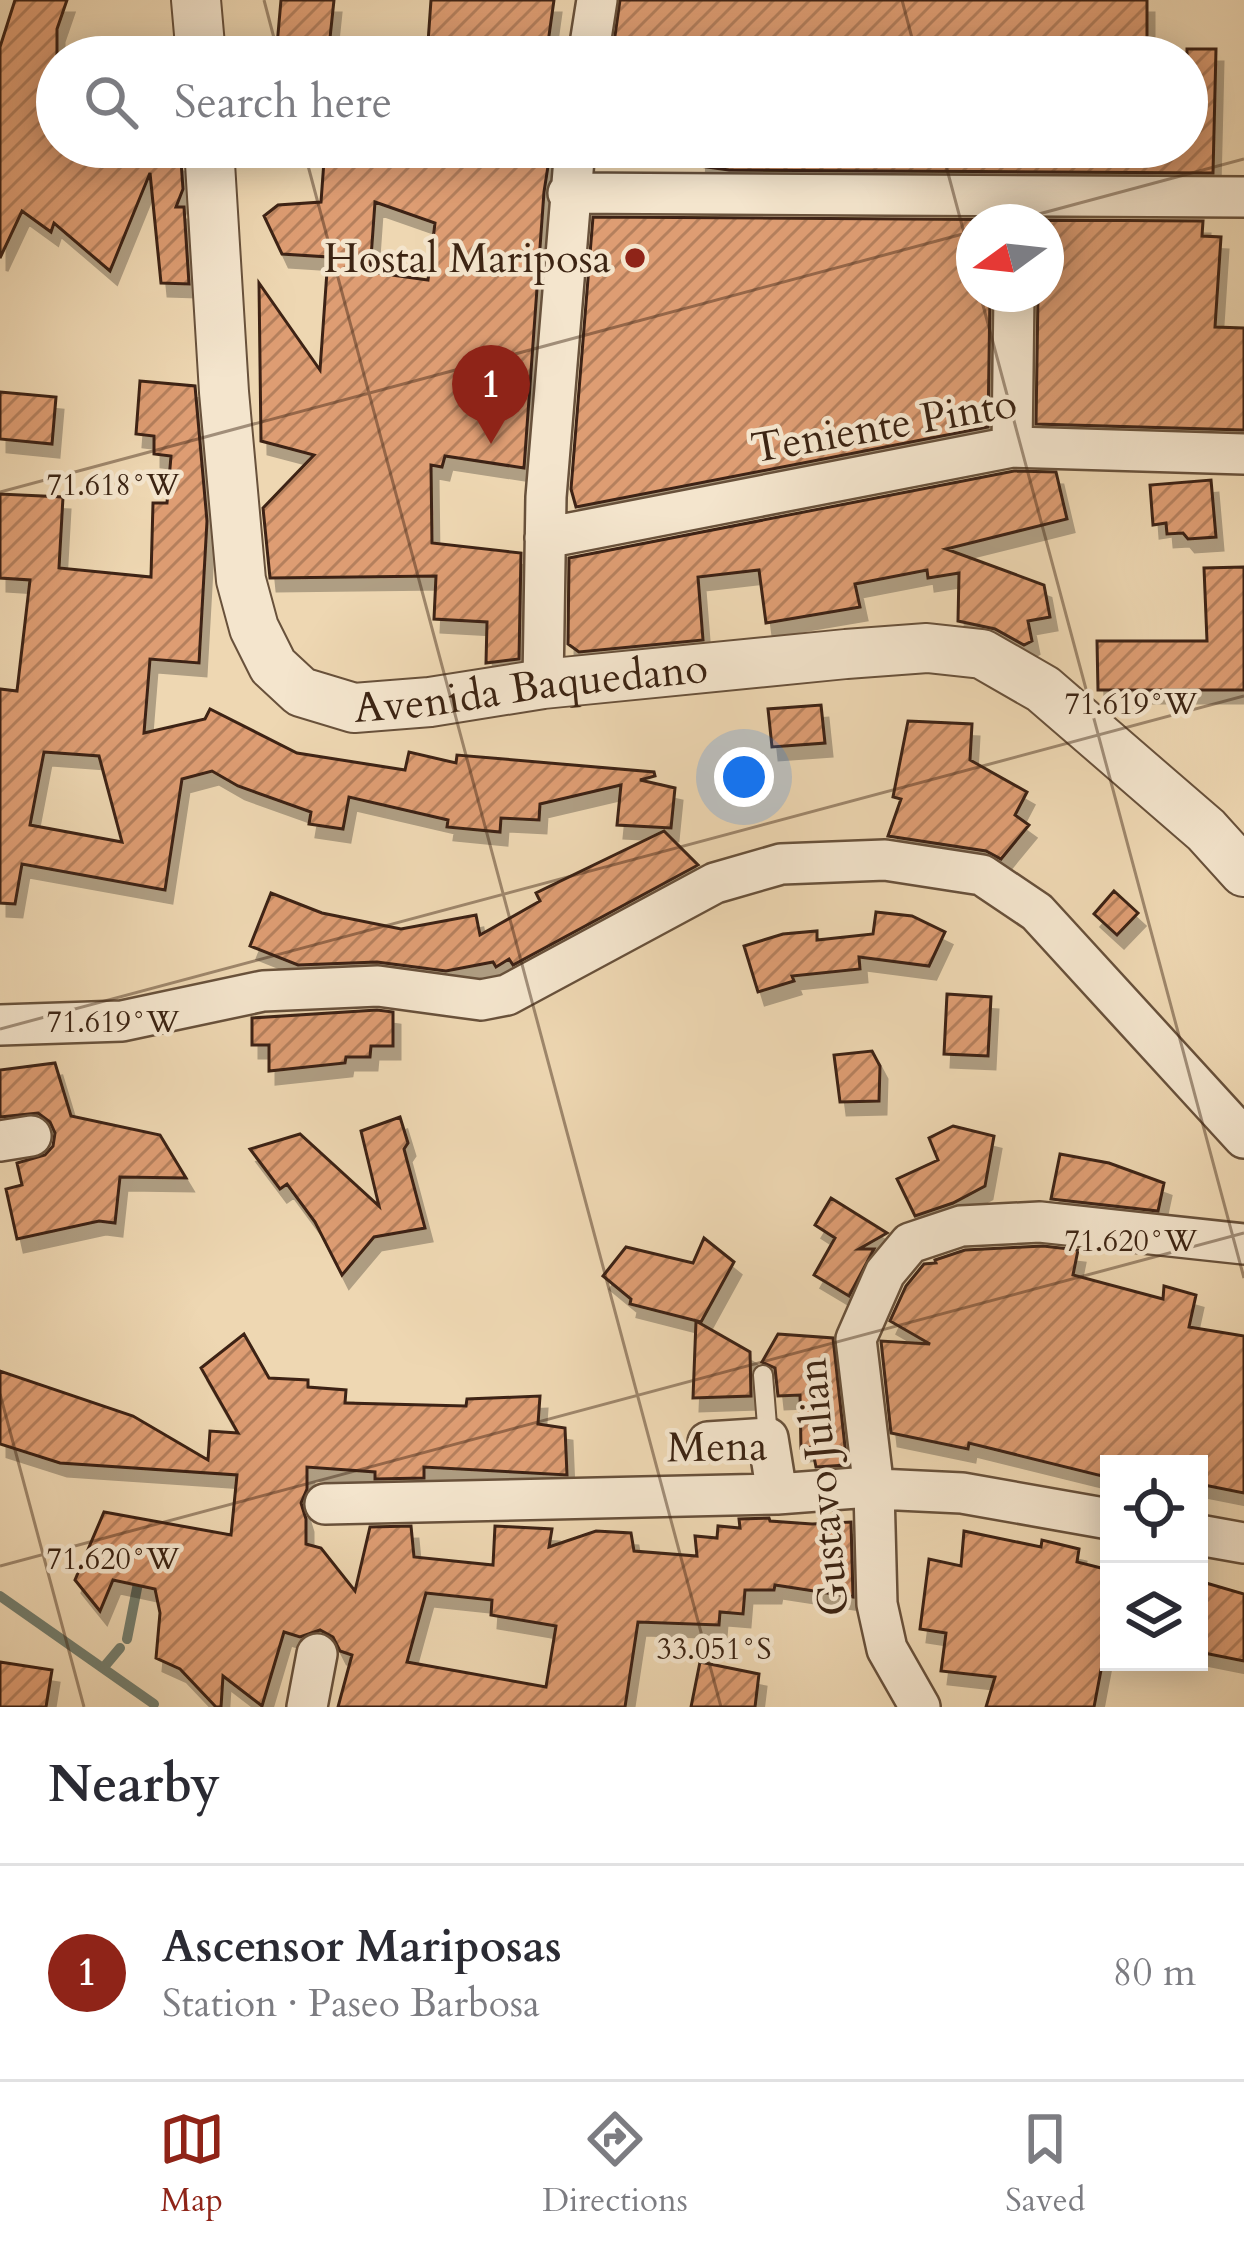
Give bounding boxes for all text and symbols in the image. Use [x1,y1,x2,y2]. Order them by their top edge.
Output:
search box [36,36,1208,168]
icon: search [78,69,144,135]
text: Search here [174,72,392,133]
north arrow [956,204,1064,312]
place label: Hostal Mariposa [324,230,611,287]
marker: Hostal Mariposa [622,245,648,271]
pin: 1 [452,345,530,444]
street label: Teniente Pinto [747,375,1021,477]
text: 71.618°W [47,465,180,506]
street label: Avenida Baquedano [352,639,710,736]
text: 71.619°W [1065,684,1198,725]
your location [714,747,774,807]
text: 71.619°W [47,1002,180,1043]
text: 71.620°W [1065,1221,1198,1262]
street label: Gustavo Julian [783,1356,863,1618]
street label: Mena [666,1418,768,1476]
map controls [1100,1455,1208,1671]
button: locate [1100,1455,1208,1563]
text: 71.620°W [47,1539,180,1580]
button: layers [1100,1563,1208,1671]
text: 33.051°S [657,1629,771,1670]
text: Nearby [48,1750,220,1820]
text: Ascensor Mariposas [162,1916,562,1977]
text: 1 [77,1946,97,1999]
text: 80 m [1113,1946,1196,1999]
text: Station · Paseo Barbosa [162,1977,540,2030]
tab: Map [159,2106,225,2223]
tab: Directions [542,2106,688,2223]
tab: Saved [1005,2106,1085,2223]

